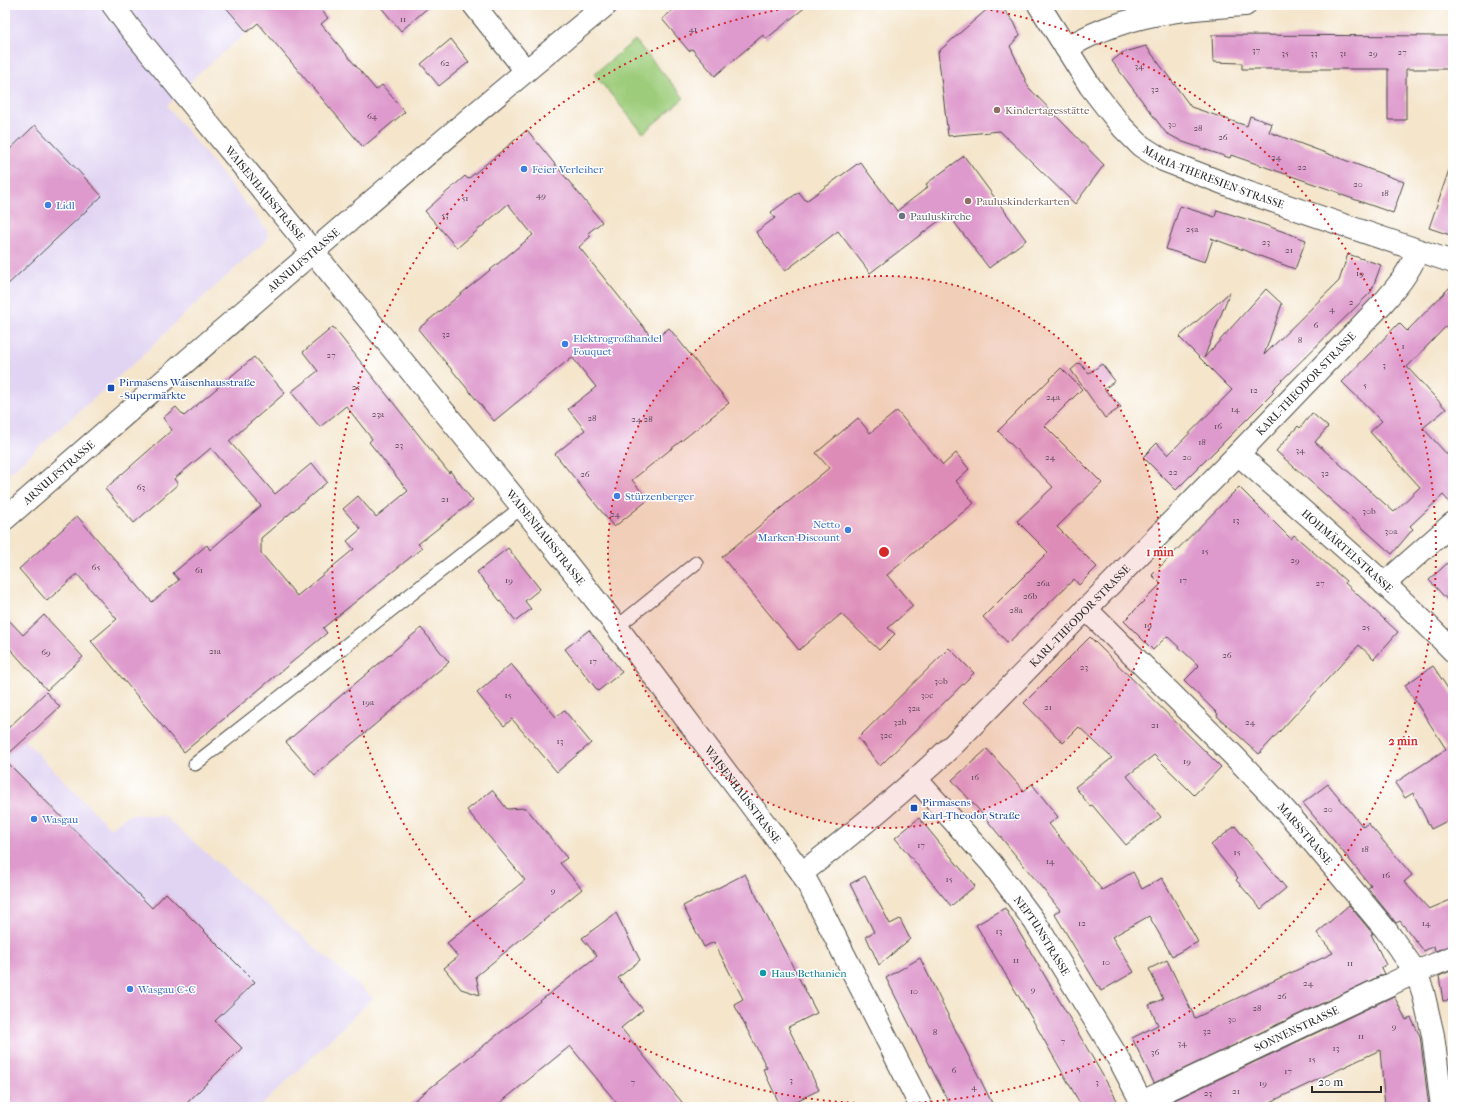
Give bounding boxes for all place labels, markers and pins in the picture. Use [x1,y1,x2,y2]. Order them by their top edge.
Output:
place label: Kindertagesstätte [1005,104,1090,117]
marker: Kindertagesstätte [992,105,1002,115]
place label: Feier Verleiher [532,163,604,176]
marker: Feier Verleiher [519,164,529,174]
place label: Pauluskinderkarten [976,195,1070,208]
marker: Pauluskinderkarten [963,196,973,206]
place label: Lidl [56,199,75,212]
marker: Lidl [43,200,53,210]
place label: Pauluskirche [910,210,972,223]
marker: Pauluskirche [897,211,907,221]
place label: Elektrogroßhandel Fouquet [573,332,662,358]
marker: Elektrogroßhandel Fouquet [560,339,570,349]
place label: Pirmasens Waisenhausstraße - Supermärkte [119,376,256,402]
marker: Pirmasens Waisenhausstraße - Supermärkte [106,383,116,393]
place label: Stürzenberger [625,490,694,503]
marker: Stürzenberger [612,491,622,501]
place label: Netto Marken-Discount [758,518,840,544]
marker: Netto Marken-Discount [843,525,853,535]
centre of rings [877,545,891,559]
place label: Pirmasens Karl-Theodor Straße [922,796,1020,822]
marker: Pirmasens Karl-Theodor Straße [909,803,919,813]
place label: Wasgau [41,813,79,826]
marker: Wasgau [29,814,39,824]
place label: Haus Bethanien [771,967,847,980]
marker: Haus Bethanien [758,968,768,978]
place label: Wasgau C+C [137,983,196,996]
marker: Wasgau C+C [125,984,135,994]

